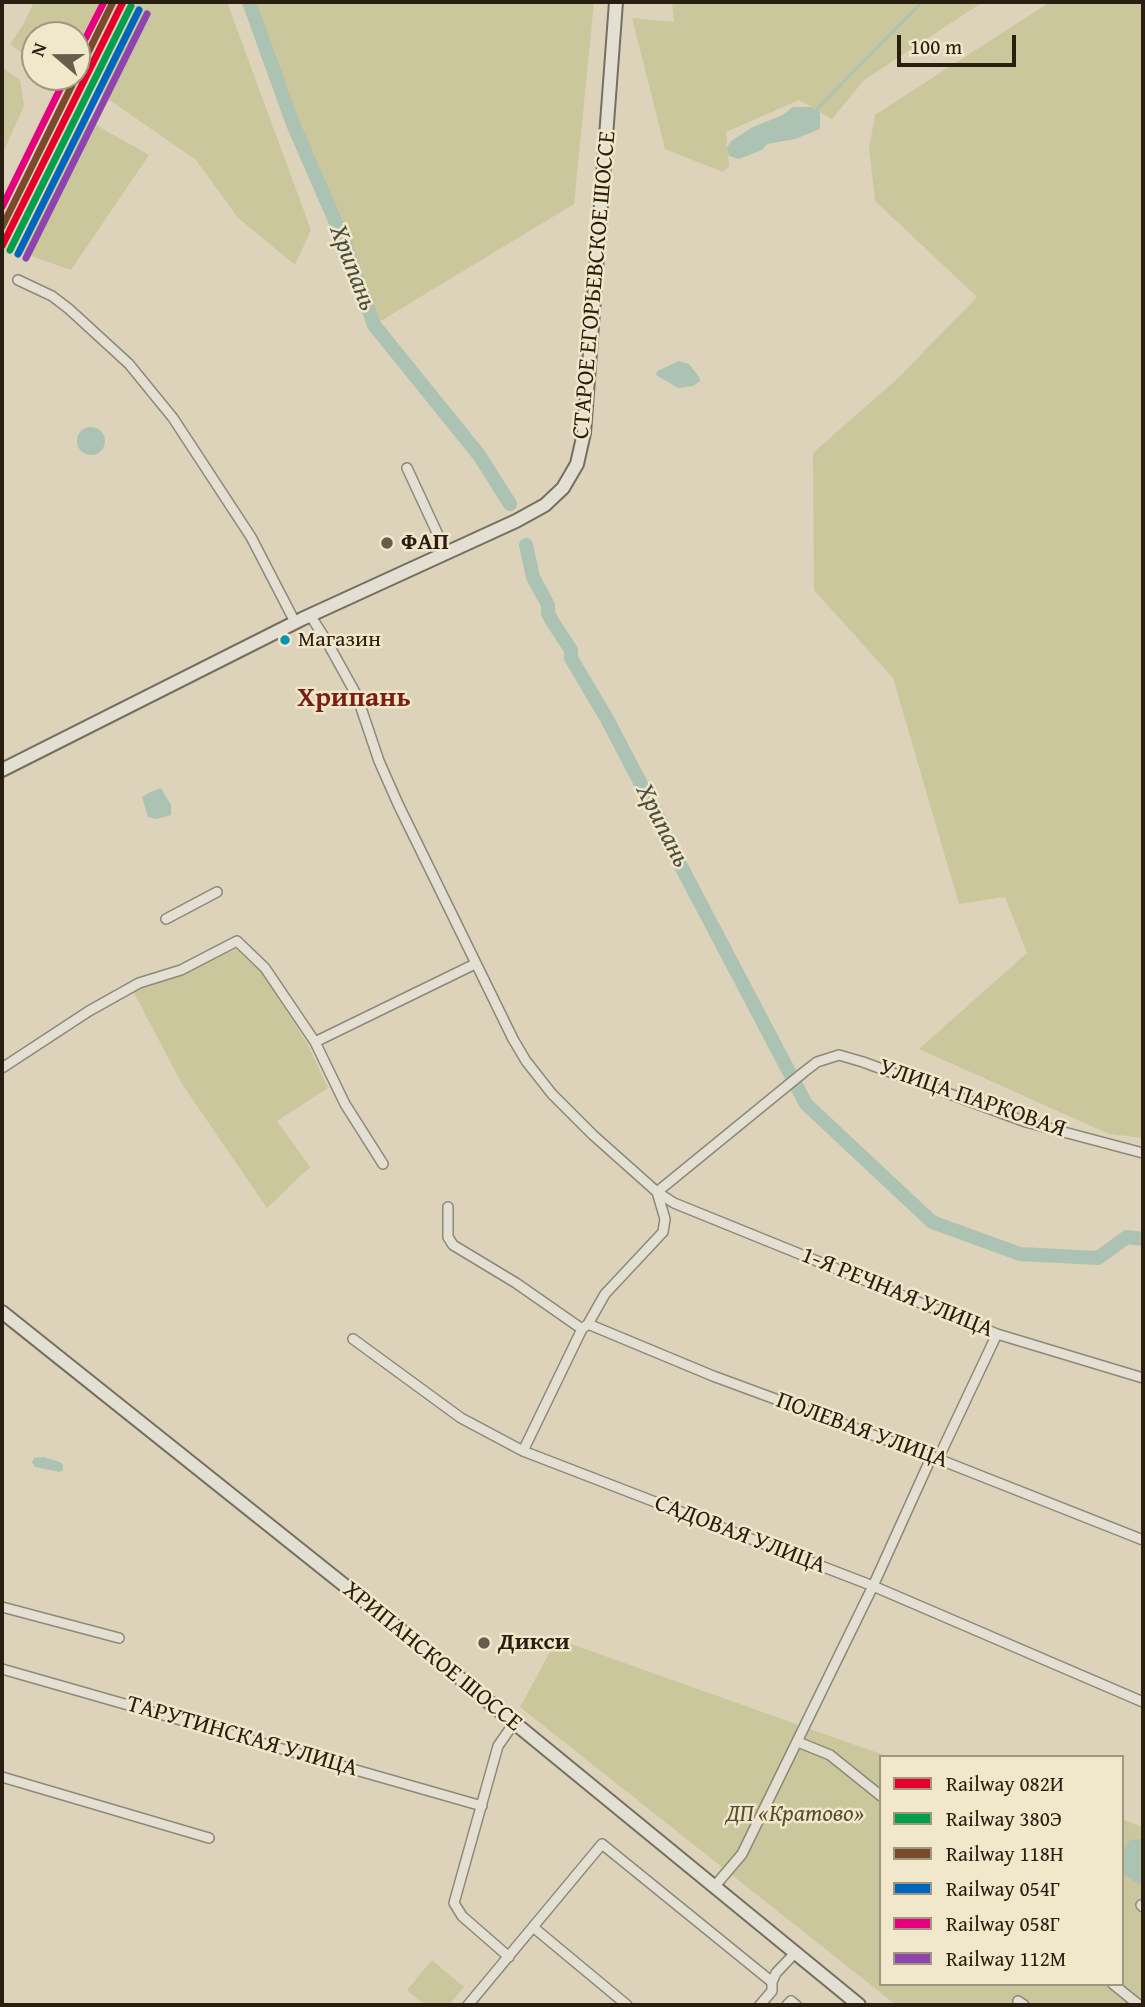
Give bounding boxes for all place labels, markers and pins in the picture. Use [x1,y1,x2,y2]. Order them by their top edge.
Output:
place label: ФАП [401,529,449,557]
marker: ФАП [379,535,395,551]
place label: Магазин [298,627,381,653]
marker: Магазин [278,633,292,647]
place label: Дикси [498,1629,570,1657]
marker: Дикси [476,1635,492,1651]

